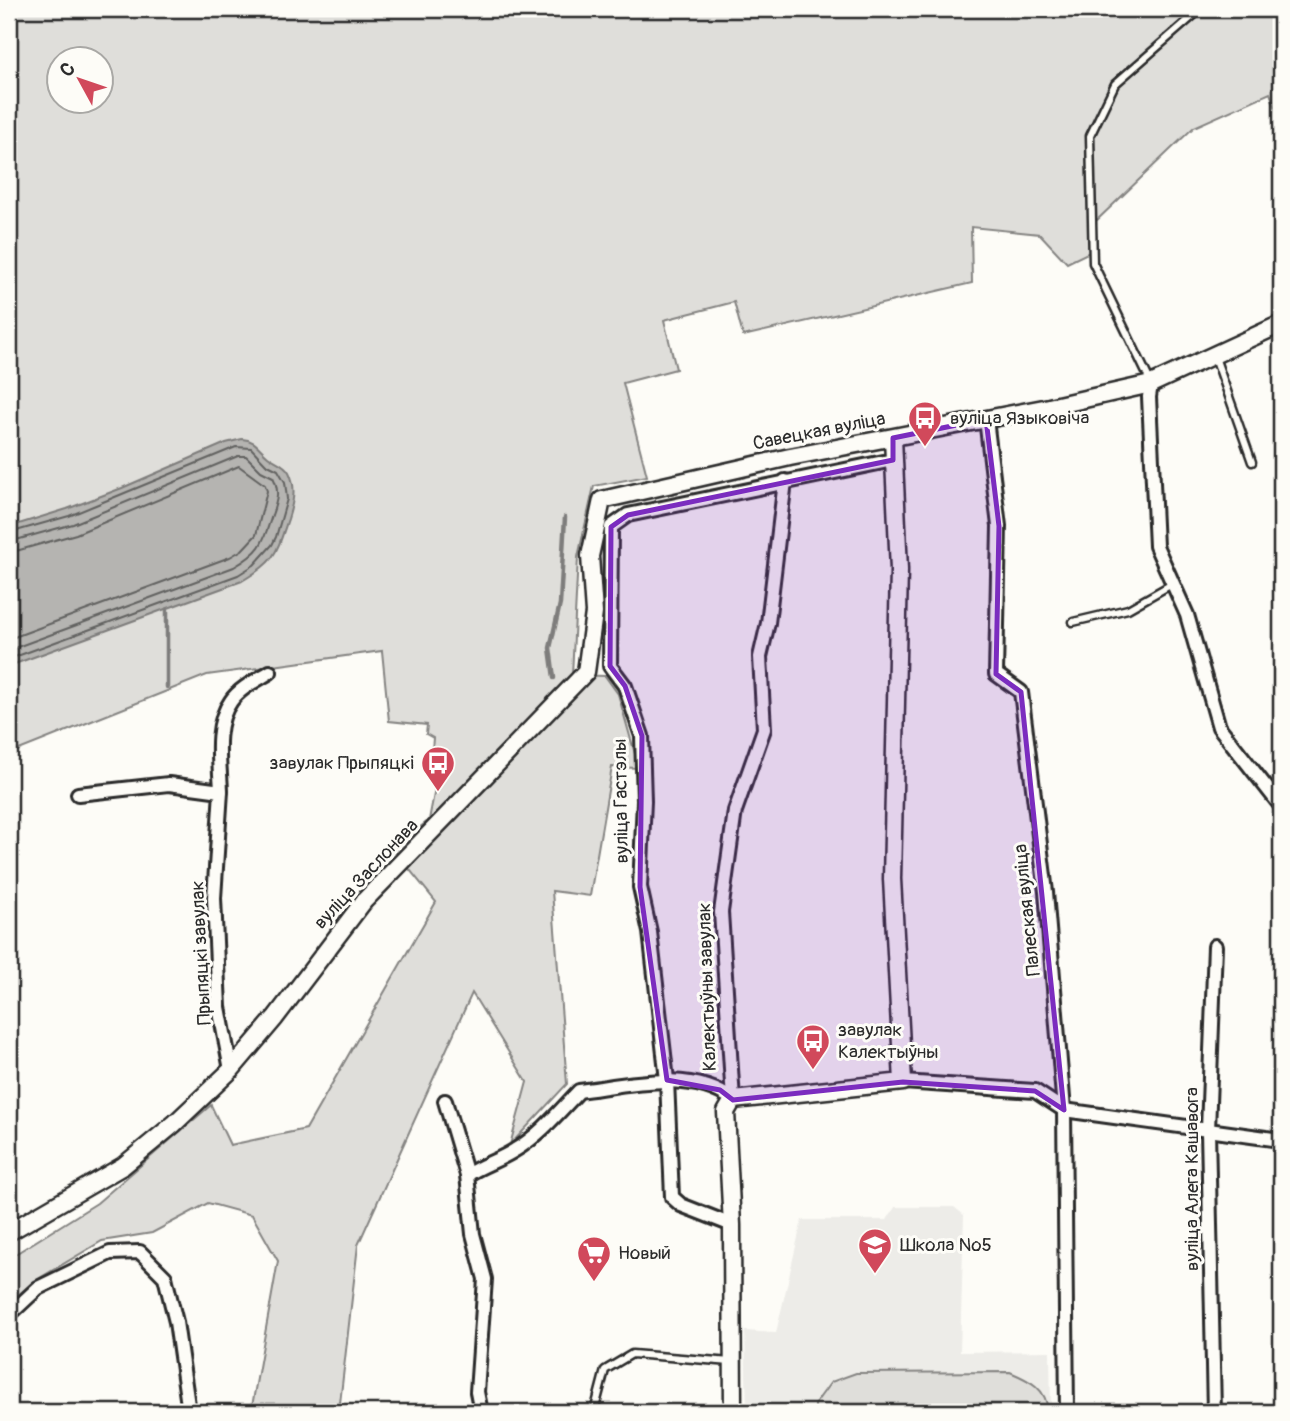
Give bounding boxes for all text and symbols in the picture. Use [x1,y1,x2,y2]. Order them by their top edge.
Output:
north arrow [46,46,116,116]
text: С [55,57,81,82]
bus stop icon: вуліца Языковіча [906,399,944,448]
street label: Савецкая вуліца [751,406,887,456]
place label: вуліца Языковіча [950,406,1089,430]
street label: вуліца Гастэлы [608,738,634,864]
bus stop icon: завулак Прыпяцкі [419,744,457,793]
place label: завулак Прыпяцкі [270,751,414,775]
street label: вуліца Заслонава [309,814,423,934]
street label: Палеская вуліца [1008,843,1046,977]
street label: Прыпяцкі завулак [185,880,217,1026]
street label: Калектыўны завулак [692,902,722,1072]
place label: завулак Калектыўны [838,1018,939,1064]
bus stop icon: завулак Калектыўны [794,1022,832,1071]
street label: вуліца Алега Кашавога [1180,1087,1204,1271]
school or university icon: Школа №5 [856,1226,894,1275]
place label: Школа №5 [900,1233,992,1257]
supermarket icon: Новый [575,1234,613,1283]
place label: Новый [618,1241,671,1265]

